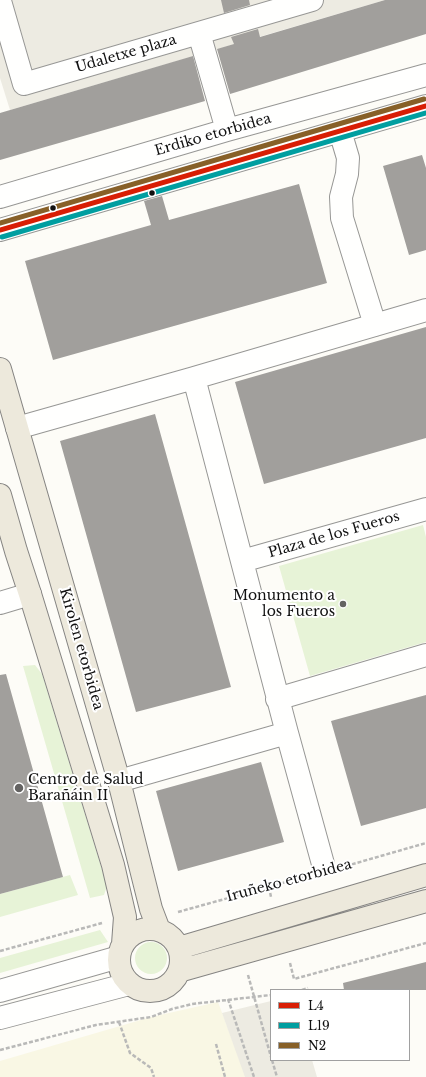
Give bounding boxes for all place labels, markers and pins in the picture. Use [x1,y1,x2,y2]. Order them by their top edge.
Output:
unlabelled marker [147,188,157,198]
unlabelled marker [48,203,58,213]
place label: Monumento a los Fueros [233,588,335,620]
marker: Monumento a los Fueros [338,599,348,609]
place label: Centro de Salud Barañáin II [28,772,144,804]
marker: Centro de Salud Barañáin II [13,782,25,794]

